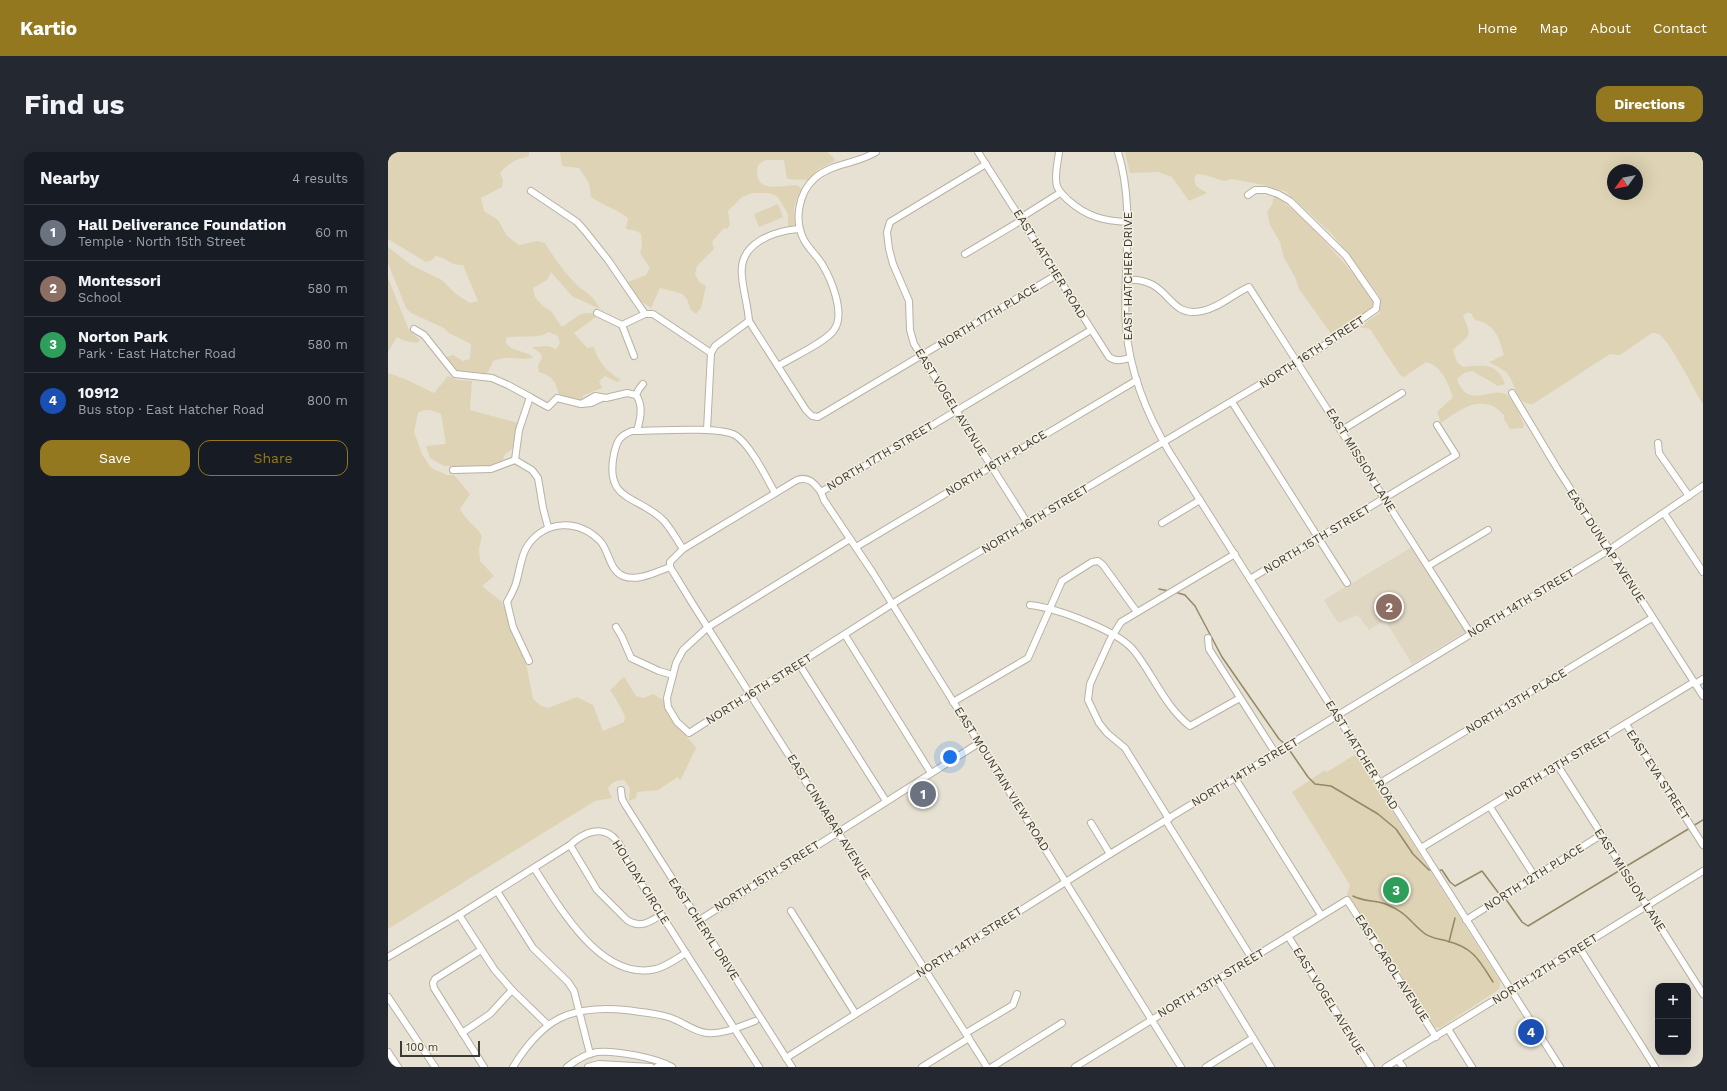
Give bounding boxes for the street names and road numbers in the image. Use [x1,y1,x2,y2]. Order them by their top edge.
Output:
street label: EAST HATCHER ROAD [1011,207,1089,321]
street label: EAST HATCHER DRIVE [1121,211,1135,340]
street label: NORTH 17TH PLACE [935,280,1041,352]
street label: NORTH 16TH STREET [1257,313,1367,391]
street label: EAST VOGEL AVENUE [912,346,990,459]
street label: EAST MISSION LANE [1323,405,1399,515]
street label: NORTH 17TH STREET [824,419,936,493]
street label: NORTH 16TH PLACE [943,427,1049,499]
street label: NORTH 16TH STREET [979,481,1091,557]
street label: EAST DUNLAP AVENUE [1564,486,1648,606]
street label: NORTH 15TH STREET [1261,501,1373,577]
street label: NORTH 14TH STREET [1465,565,1577,641]
street label: NORTH 16TH STREET [703,651,815,727]
street label: NORTH 13TH PLACE [1463,665,1569,737]
street label: EAST HATCHER ROAD [1323,698,1401,812]
street label: EAST MOUNTAIN VIEW ROAD [952,704,1052,854]
street label: NORTH 13TH STREET [1502,727,1614,803]
street label: EAST EVA STREET [1623,727,1693,823]
street label: NORTH 14TH STREET [1189,734,1301,810]
street label: EAST CINNABAR AVENUE [784,751,874,883]
street label: EAST MISSION LANE [1591,826,1669,934]
street label: HOLIDAY CIRCLE [609,837,673,927]
street label: NORTH 15TH STREET [711,838,823,914]
street label: NORTH 12TH PLACE [1481,840,1587,913]
street label: EAST CHERYL DRIVE [666,875,743,983]
street label: NORTH 14TH STREET [913,904,1025,980]
street label: EAST CAROL AVENUE [1352,912,1432,1024]
street label: NORTH 12TH STREET [1489,931,1601,1007]
street label: NORTH 13TH STREET [1155,945,1267,1021]
street label: EAST VOGEL AVENUE [1290,945,1368,1058]

